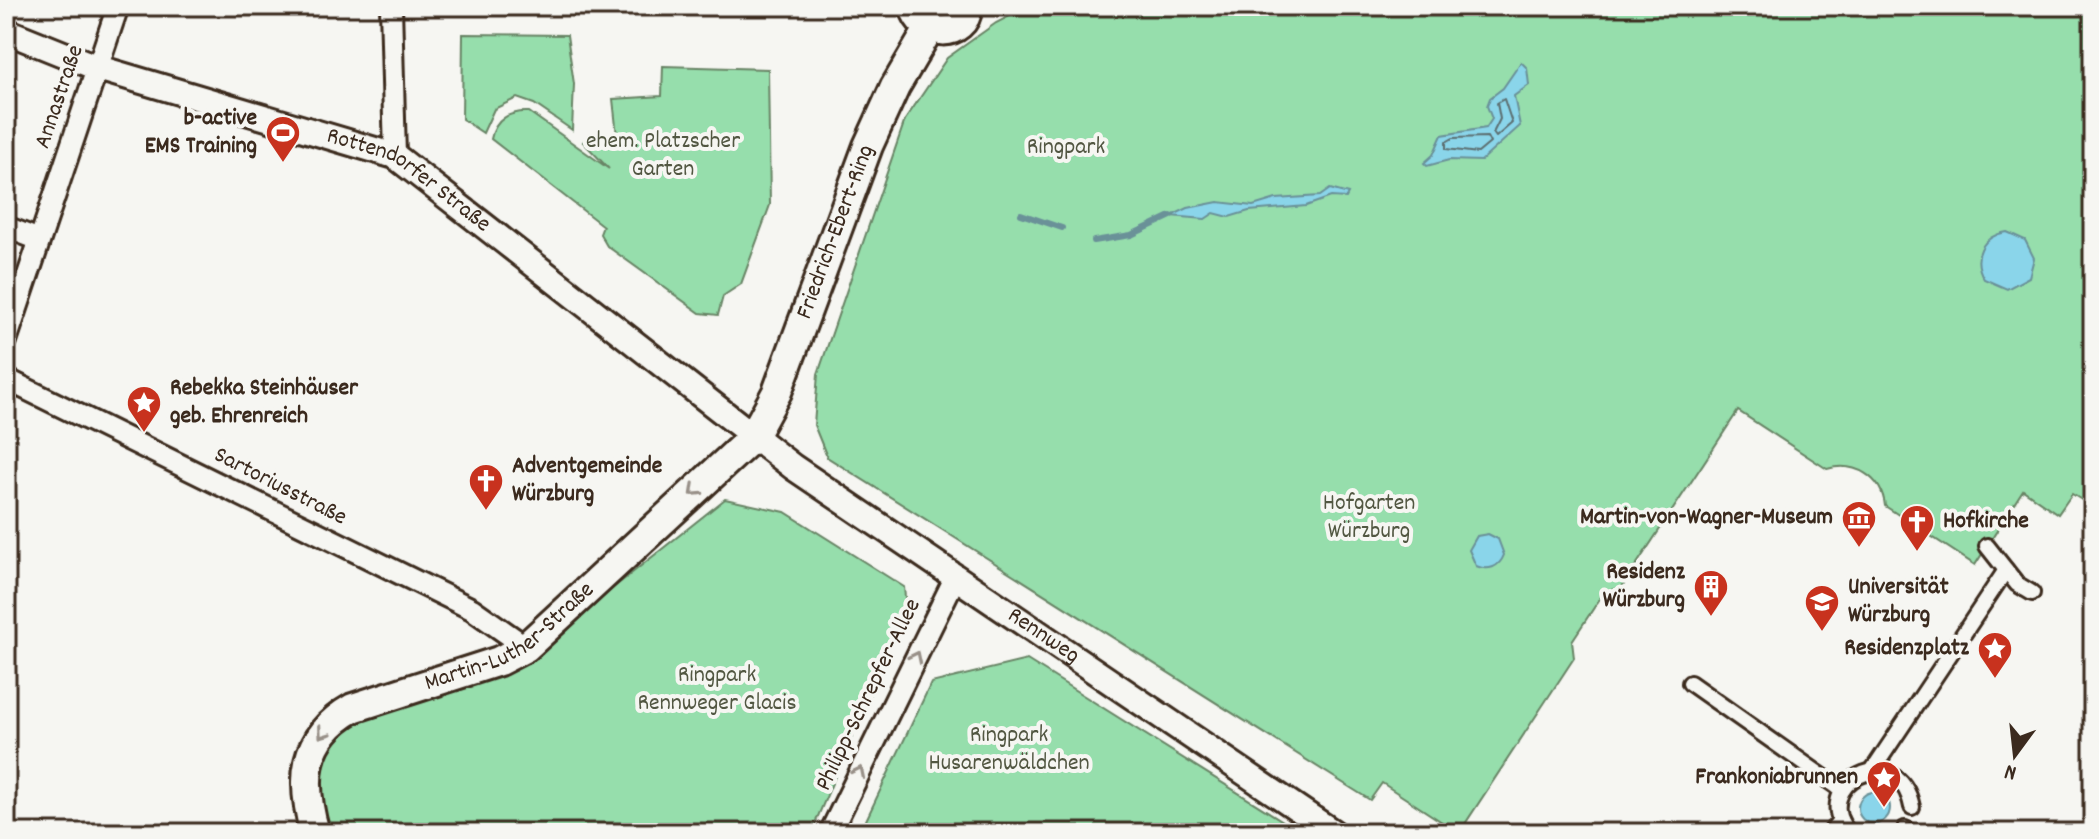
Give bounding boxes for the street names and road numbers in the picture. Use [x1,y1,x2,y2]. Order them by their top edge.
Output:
street label: Annastraße [26,41,94,153]
street label: Rottendorfer Straße [322,120,498,241]
street label: Friedrich-Ebert-Ring [788,140,884,324]
street label: Sartoriusstraße [208,439,352,535]
street label: Martin-Luther-Straße [420,574,603,701]
street label: Philipp-Schrepfer-Allee [808,593,930,797]
street label: Rennweg [1000,599,1086,673]

